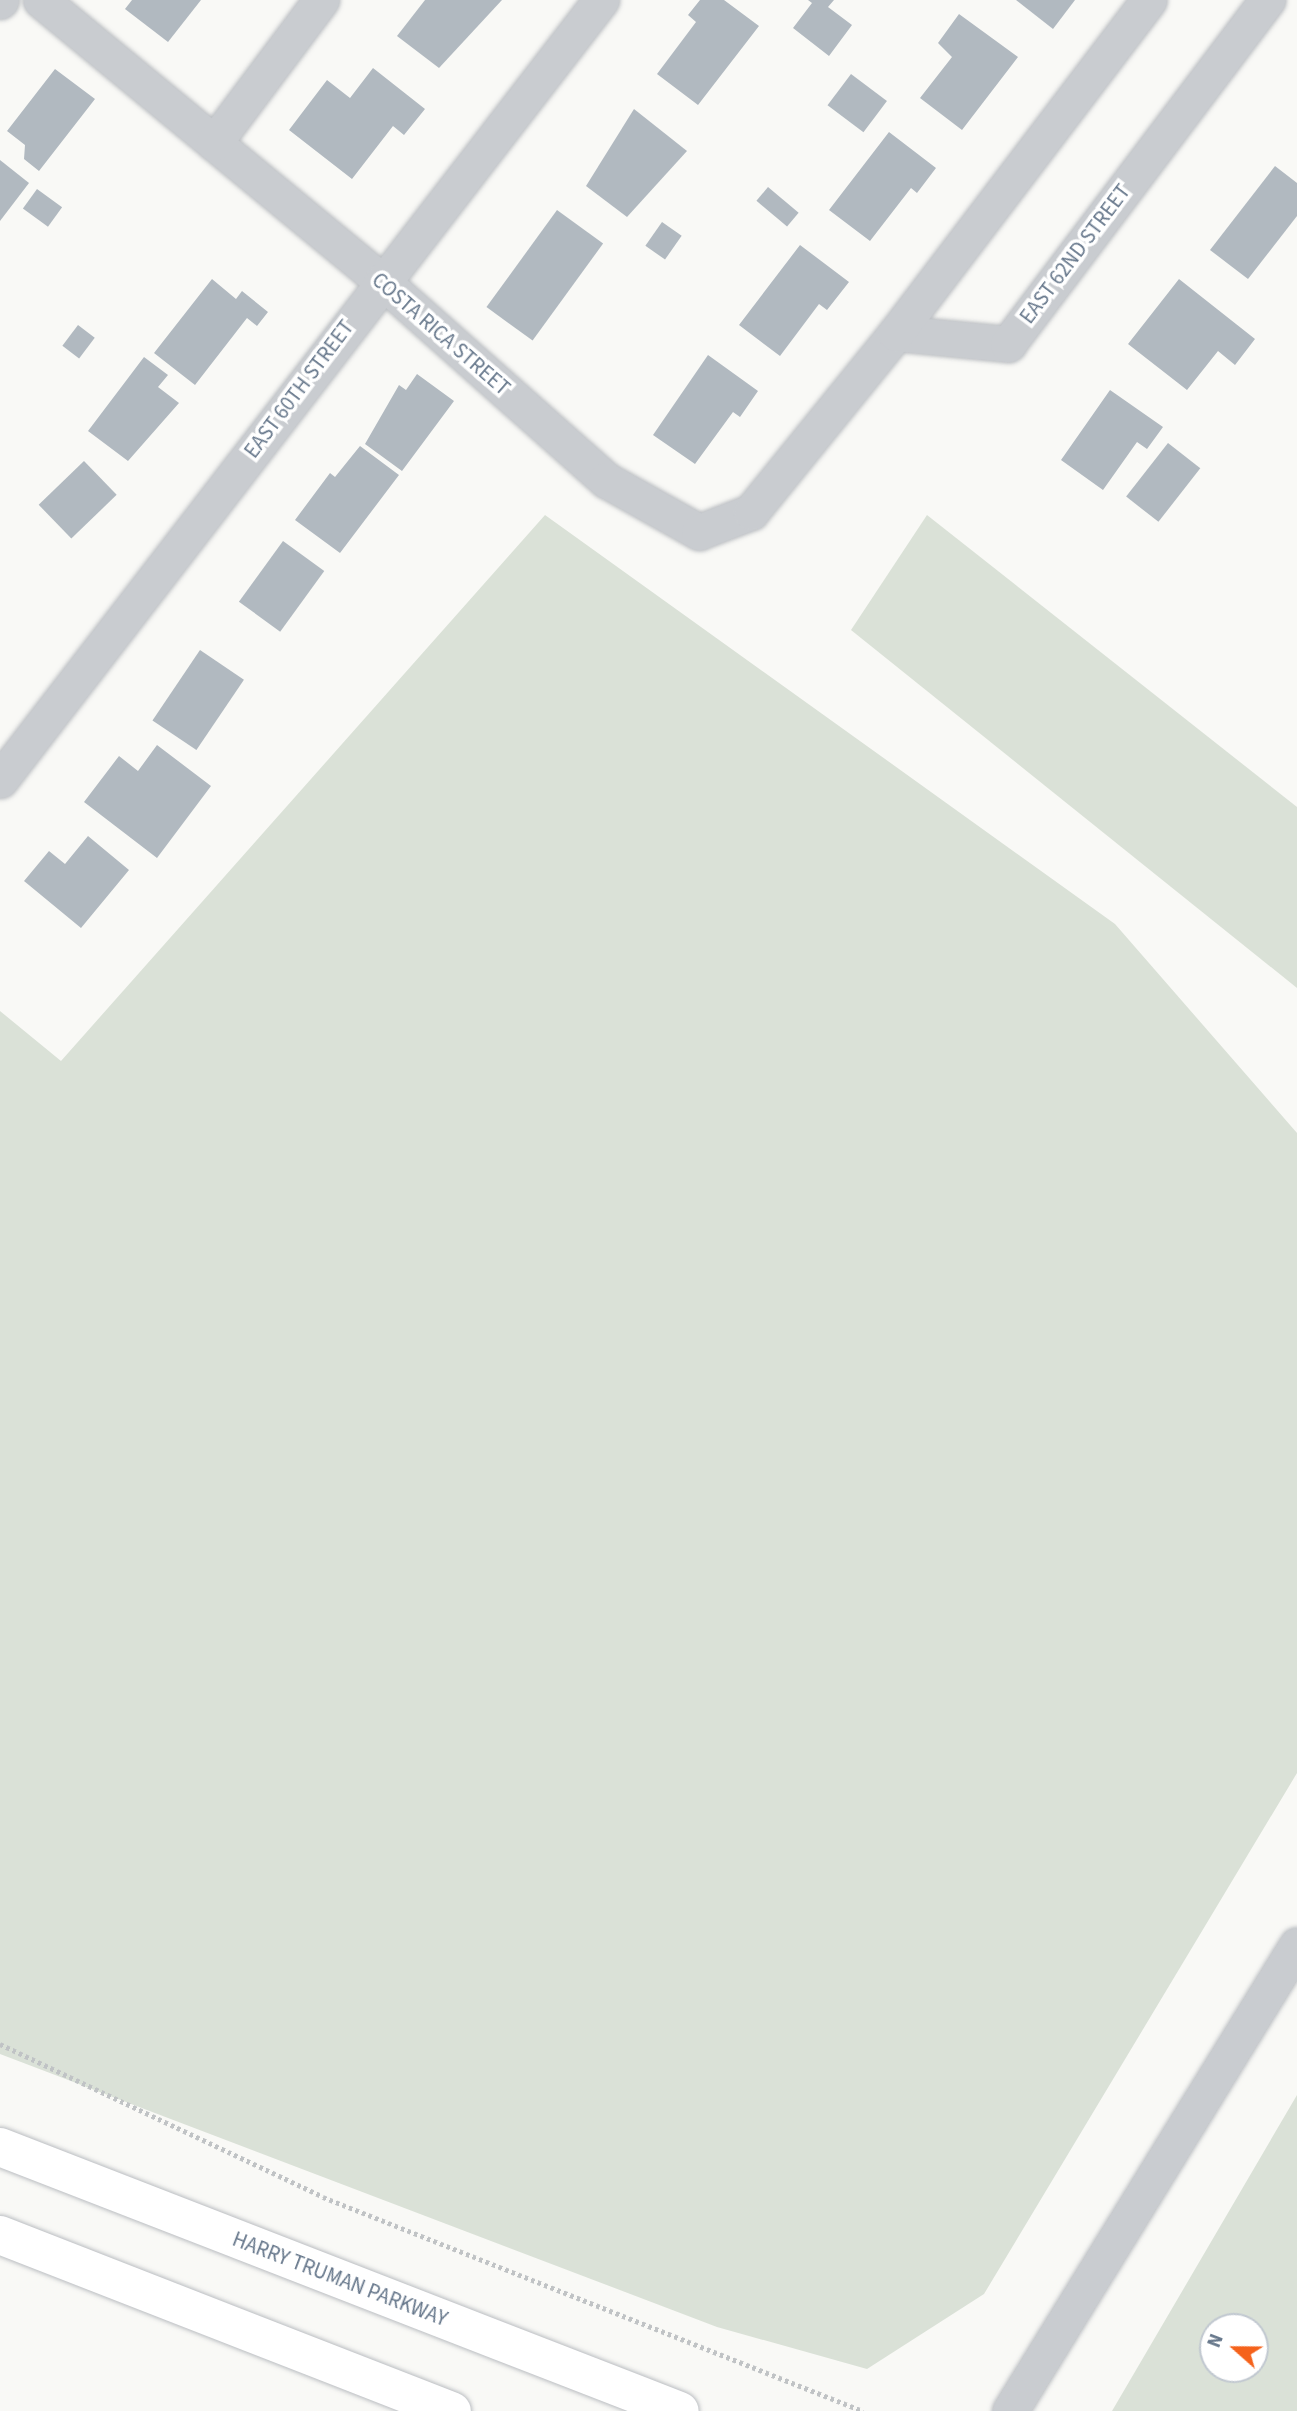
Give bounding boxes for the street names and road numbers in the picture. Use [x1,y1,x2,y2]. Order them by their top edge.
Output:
street label: EAST 62ND STREET [1014,179,1136,329]
street label: COSTA RICA STREET [367,267,515,401]
street label: EAST 60TH STREET [239,315,359,463]
street label: HARRY TRUMAN PARKWAY [229,2226,451,2332]

